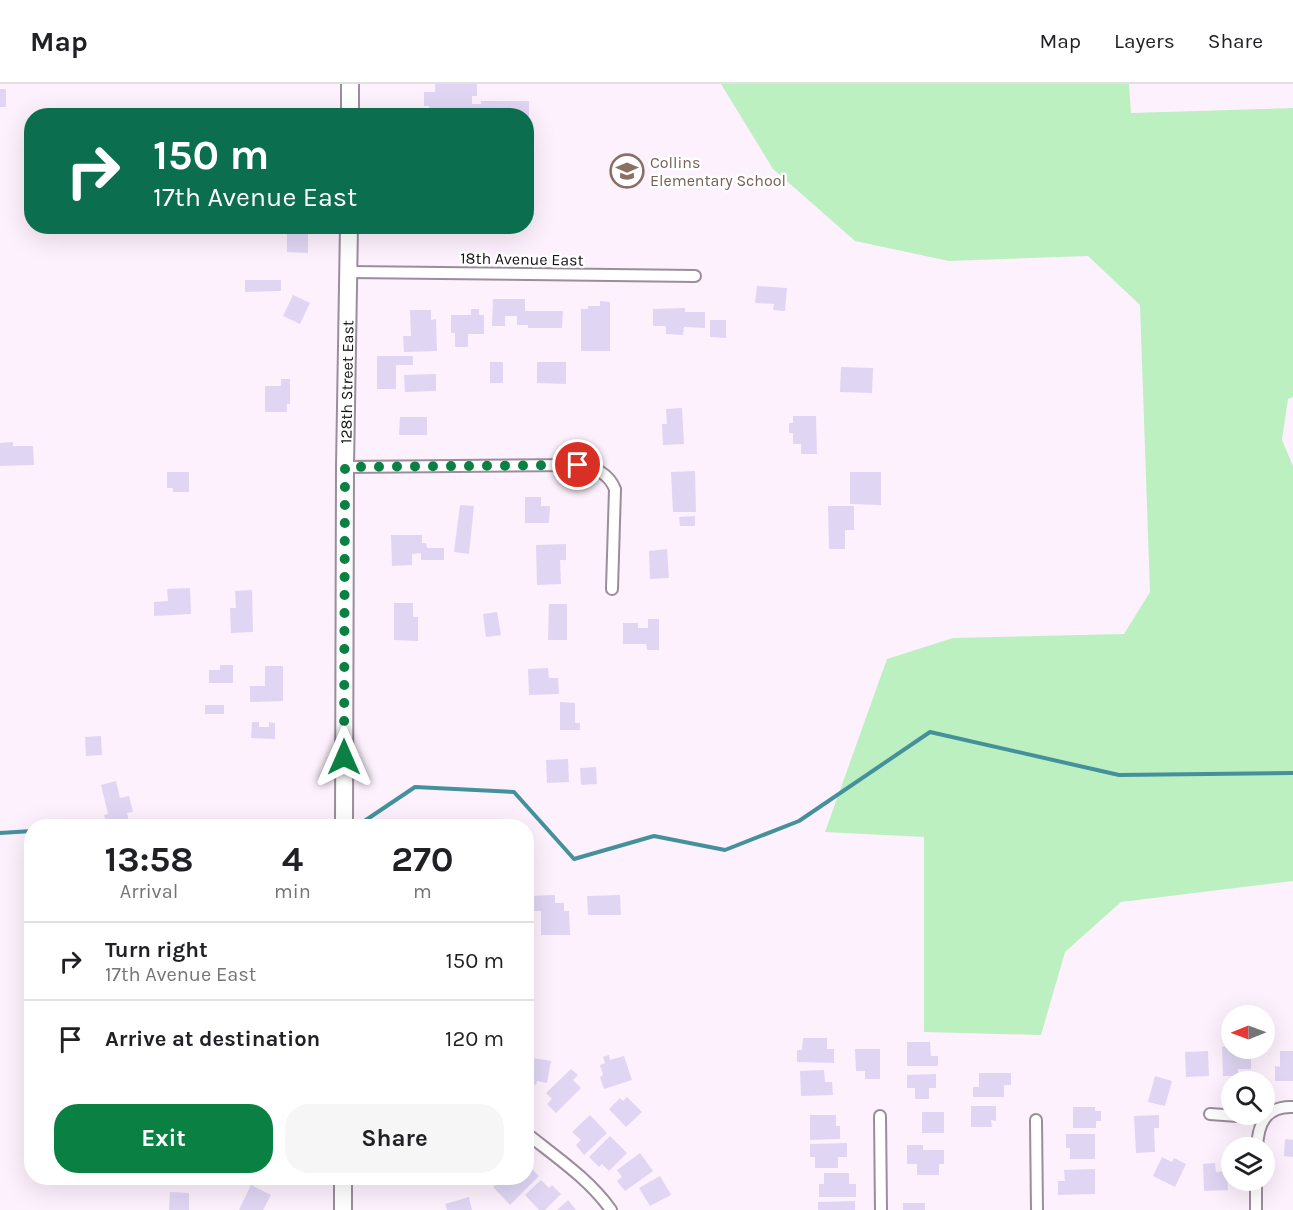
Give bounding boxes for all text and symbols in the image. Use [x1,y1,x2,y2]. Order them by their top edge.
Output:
text: Map [30,25,88,58]
text: Map [1039,29,1081,53]
text: Layers [1114,29,1175,53]
text: Share [1208,29,1263,53]
text: 150 m [153,130,269,180]
icon: right [54,132,132,210]
school or university icon: Collins Elementary School [609,153,645,189]
place label: Collins Elementary School [650,153,786,190]
text: 17th Avenue East [153,181,357,213]
street label: 18th Avenue East [460,248,584,270]
street label: 128th Street East [336,320,357,444]
pin [552,439,603,490]
icon: arrive [561,448,594,481]
position arrow [312,725,376,789]
text: 13:58 [104,838,194,880]
text: 4 [282,838,303,880]
text: 270 [391,838,454,880]
text: Arrival [120,880,178,903]
text: min [274,880,311,903]
text: m [413,880,432,903]
text: Turn right [105,937,208,963]
icon: right [54,945,87,978]
text: 150 m [445,948,504,974]
text: 17th Avenue East [105,963,256,986]
north arrow [1221,1005,1275,1059]
map controls [1221,1005,1275,1191]
icon: arrive [54,1023,87,1056]
text: Arrive at destination [105,1026,320,1052]
text: 120 m [445,1026,504,1052]
button: search [1221,1071,1275,1125]
button: Exit [54,1104,273,1173]
button: Share [285,1104,504,1173]
button: layers [1221,1137,1275,1191]

